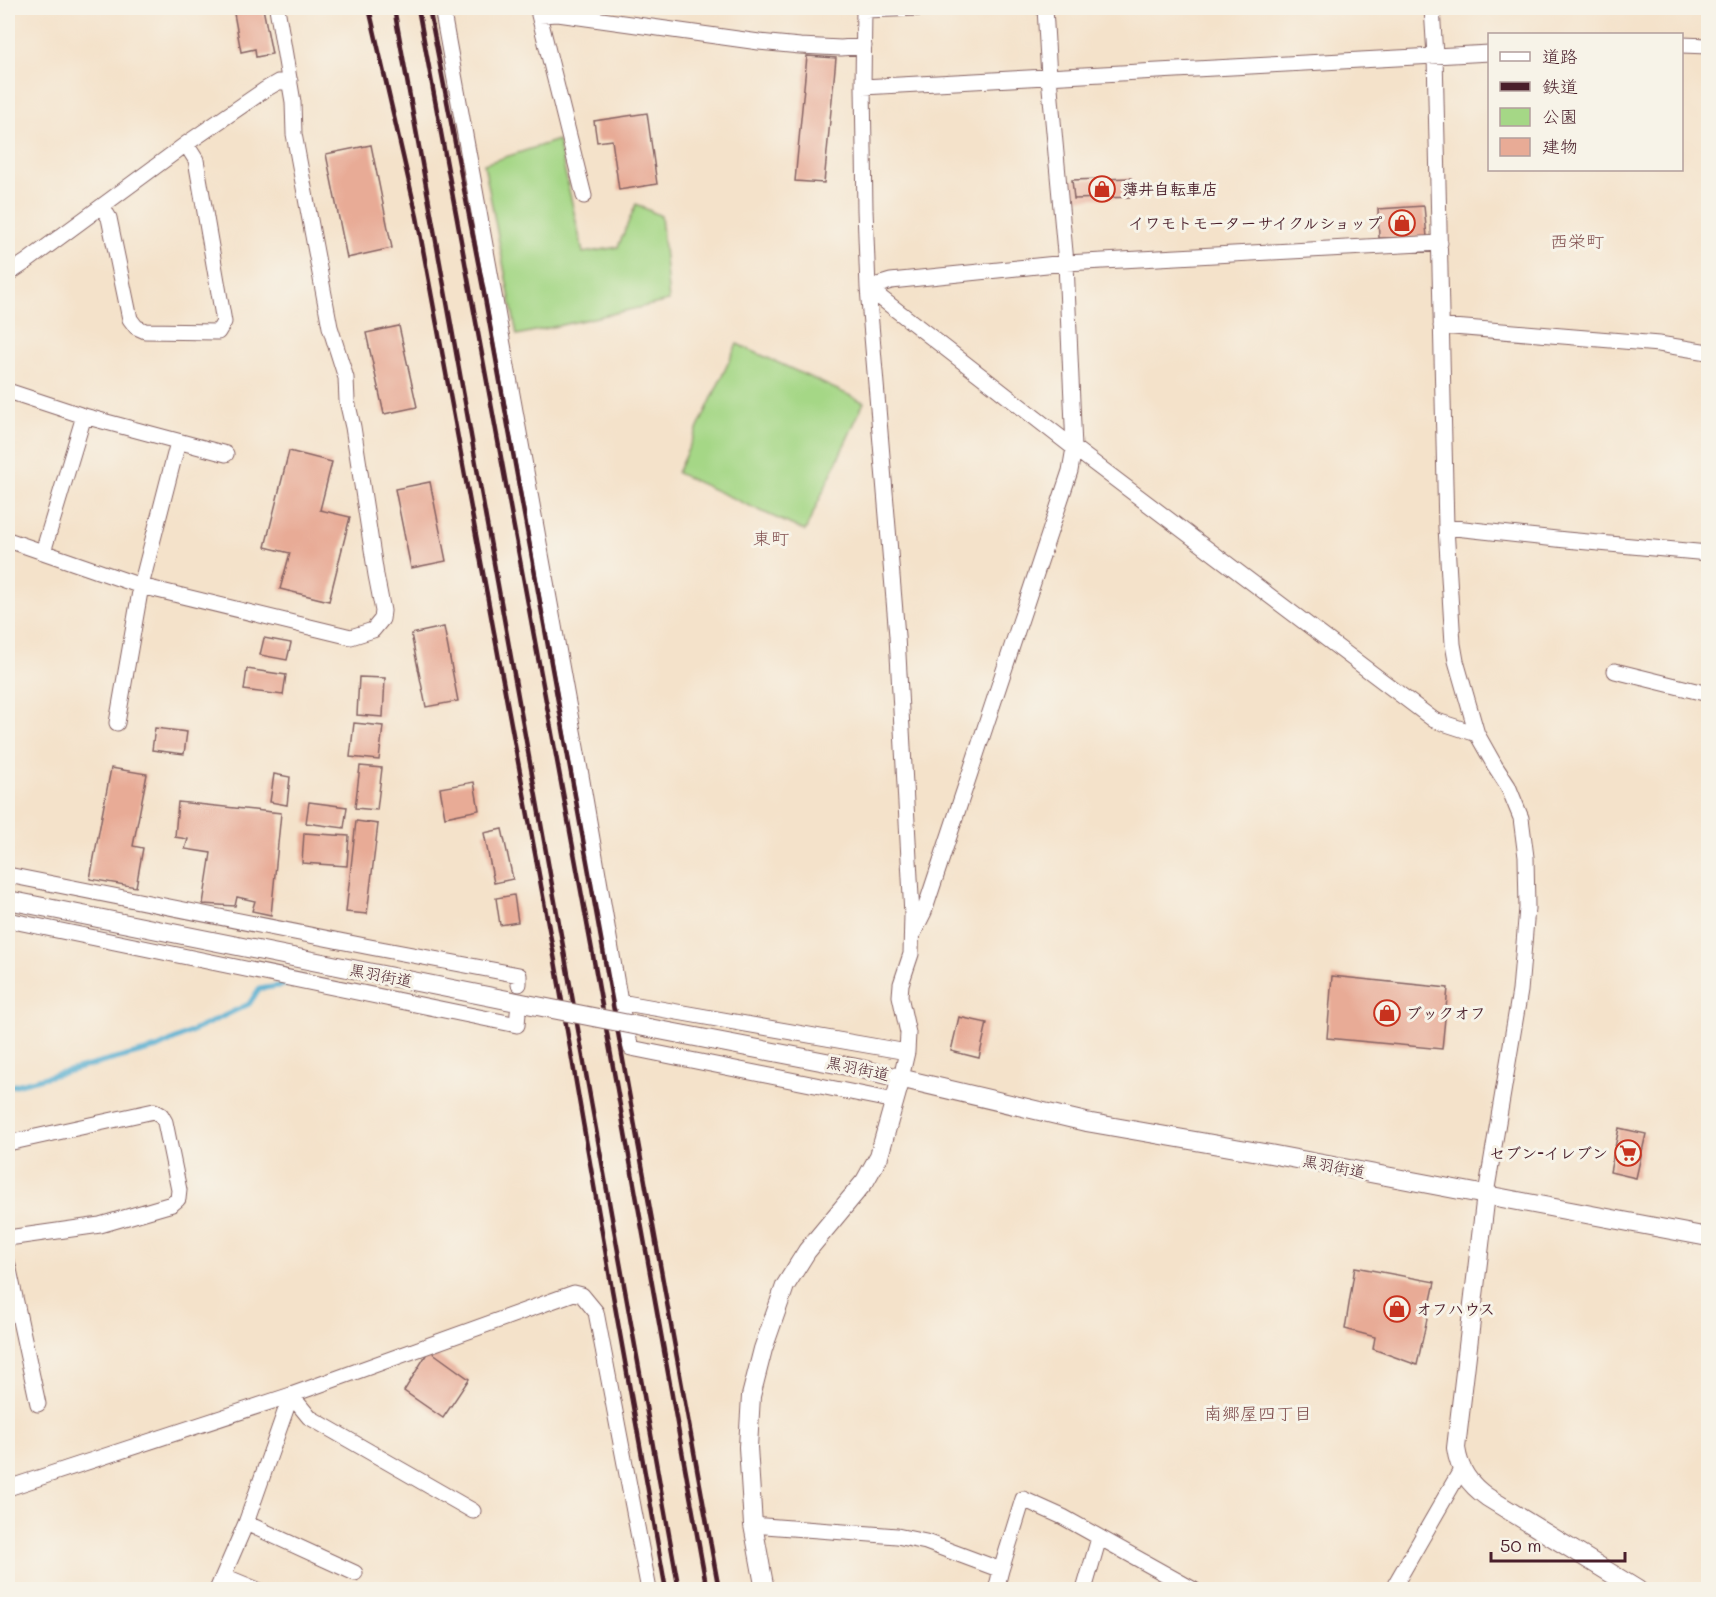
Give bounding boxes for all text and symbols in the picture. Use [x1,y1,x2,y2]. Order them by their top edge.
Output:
legend [1488,33,1683,171]
text: 道路 [1542,44,1578,68]
text: 鉄道 [1542,74,1578,98]
text: 公園 [1542,104,1578,128]
text: 建物 [1542,134,1578,158]
shop icon: 薄井自転車店 [1087,174,1117,204]
place label: 薄井自転車店 [1122,178,1218,199]
shop icon: イワモトモーターサイクルショップ [1387,208,1417,238]
place label: イワモトモーターサイクルショップ [1129,212,1382,233]
district label: 西栄町 [1550,229,1604,253]
district label: 東町 [753,526,789,550]
street label: 黒羽街道 [348,958,415,991]
shop icon: ブックオフ [1372,998,1402,1028]
place label: ブックオフ [1406,1002,1486,1023]
street label: 黒羽街道 [825,1051,892,1084]
supermarket icon: セブン-イレブン [1613,1138,1643,1168]
place label: セブン-イレブン [1489,1142,1608,1163]
street label: 黒羽街道 [1301,1149,1368,1182]
shop icon: オフハウス [1382,1294,1412,1324]
place label: オフハウス [1416,1298,1495,1319]
district label: 南郷屋四丁目 [1204,1401,1312,1425]
scale bar [1491,1525,1624,1563]
text: 50 m [1500,1533,1542,1557]

